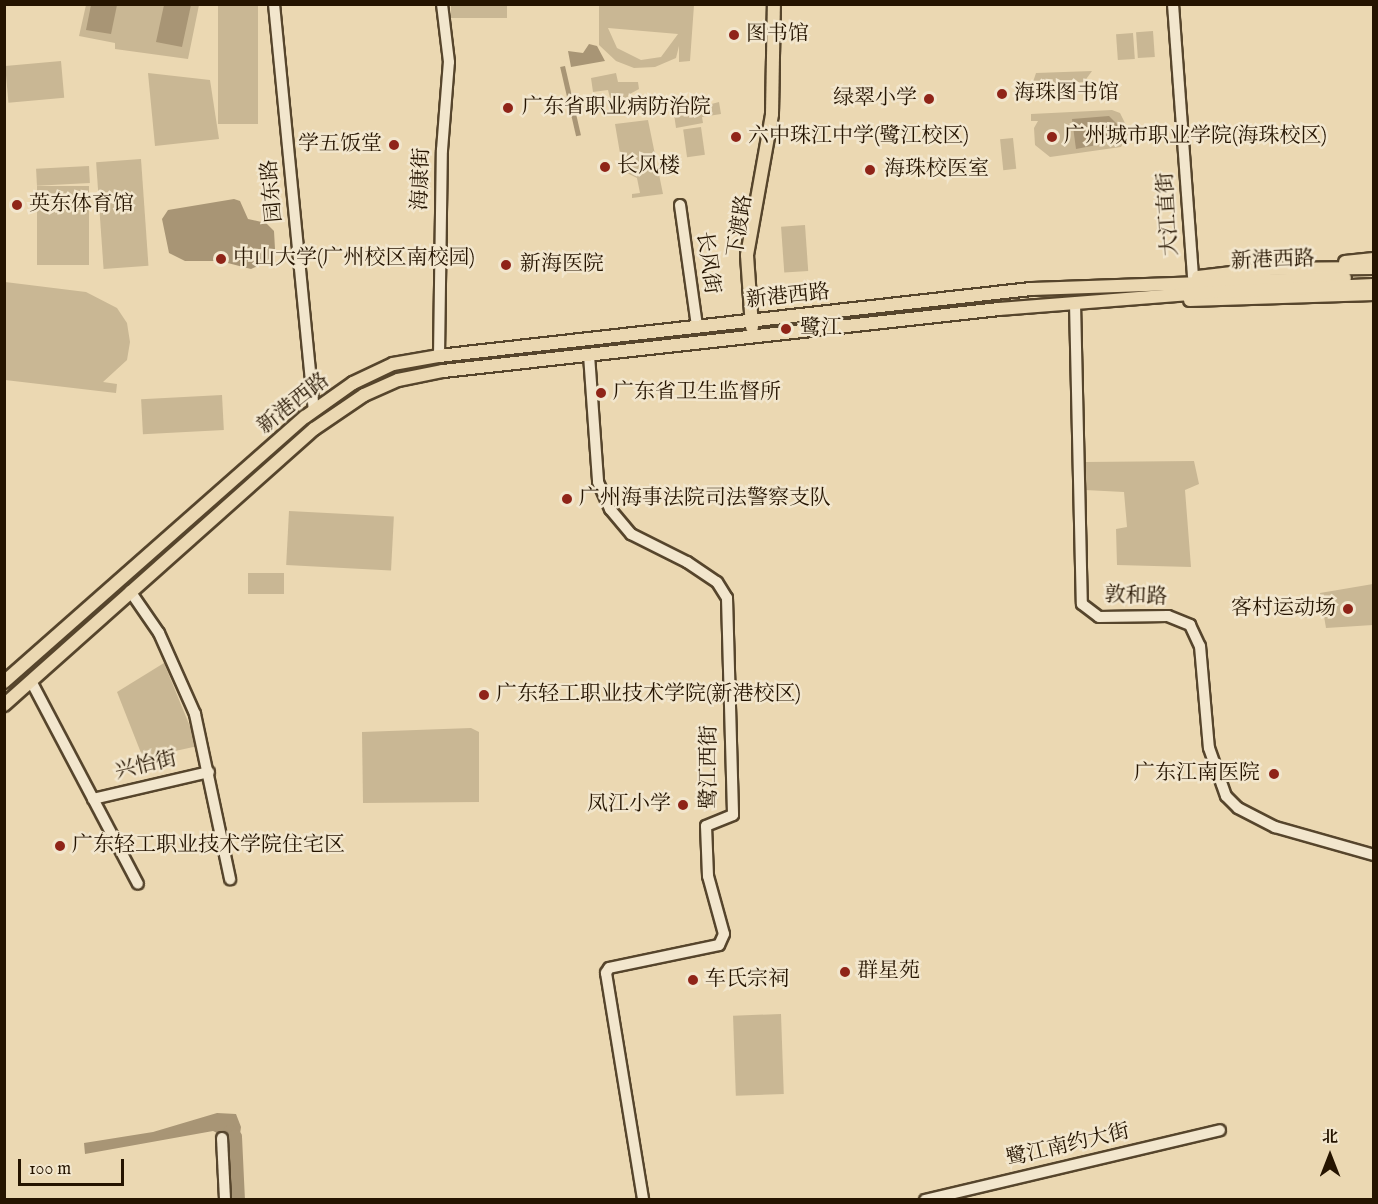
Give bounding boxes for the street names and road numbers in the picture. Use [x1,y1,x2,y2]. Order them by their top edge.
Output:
street label: 海康街 [408,147,436,211]
street label: 园东路 [258,159,288,223]
street label: 大江直街 [1154,171,1184,257]
street label: 下渡路 [724,193,758,259]
street label: 长风街 [690,230,724,296]
street label: 新港西路 [1231,247,1315,275]
street label: 新港西路 [745,280,831,314]
street label: 新港西路 [253,368,335,440]
street label: 敦和路 [1104,583,1168,611]
street label: 鹭江西街 [697,725,723,809]
street label: 兴怡街 [112,747,180,785]
street label: 鹭江南约大街 [1004,1120,1132,1172]

